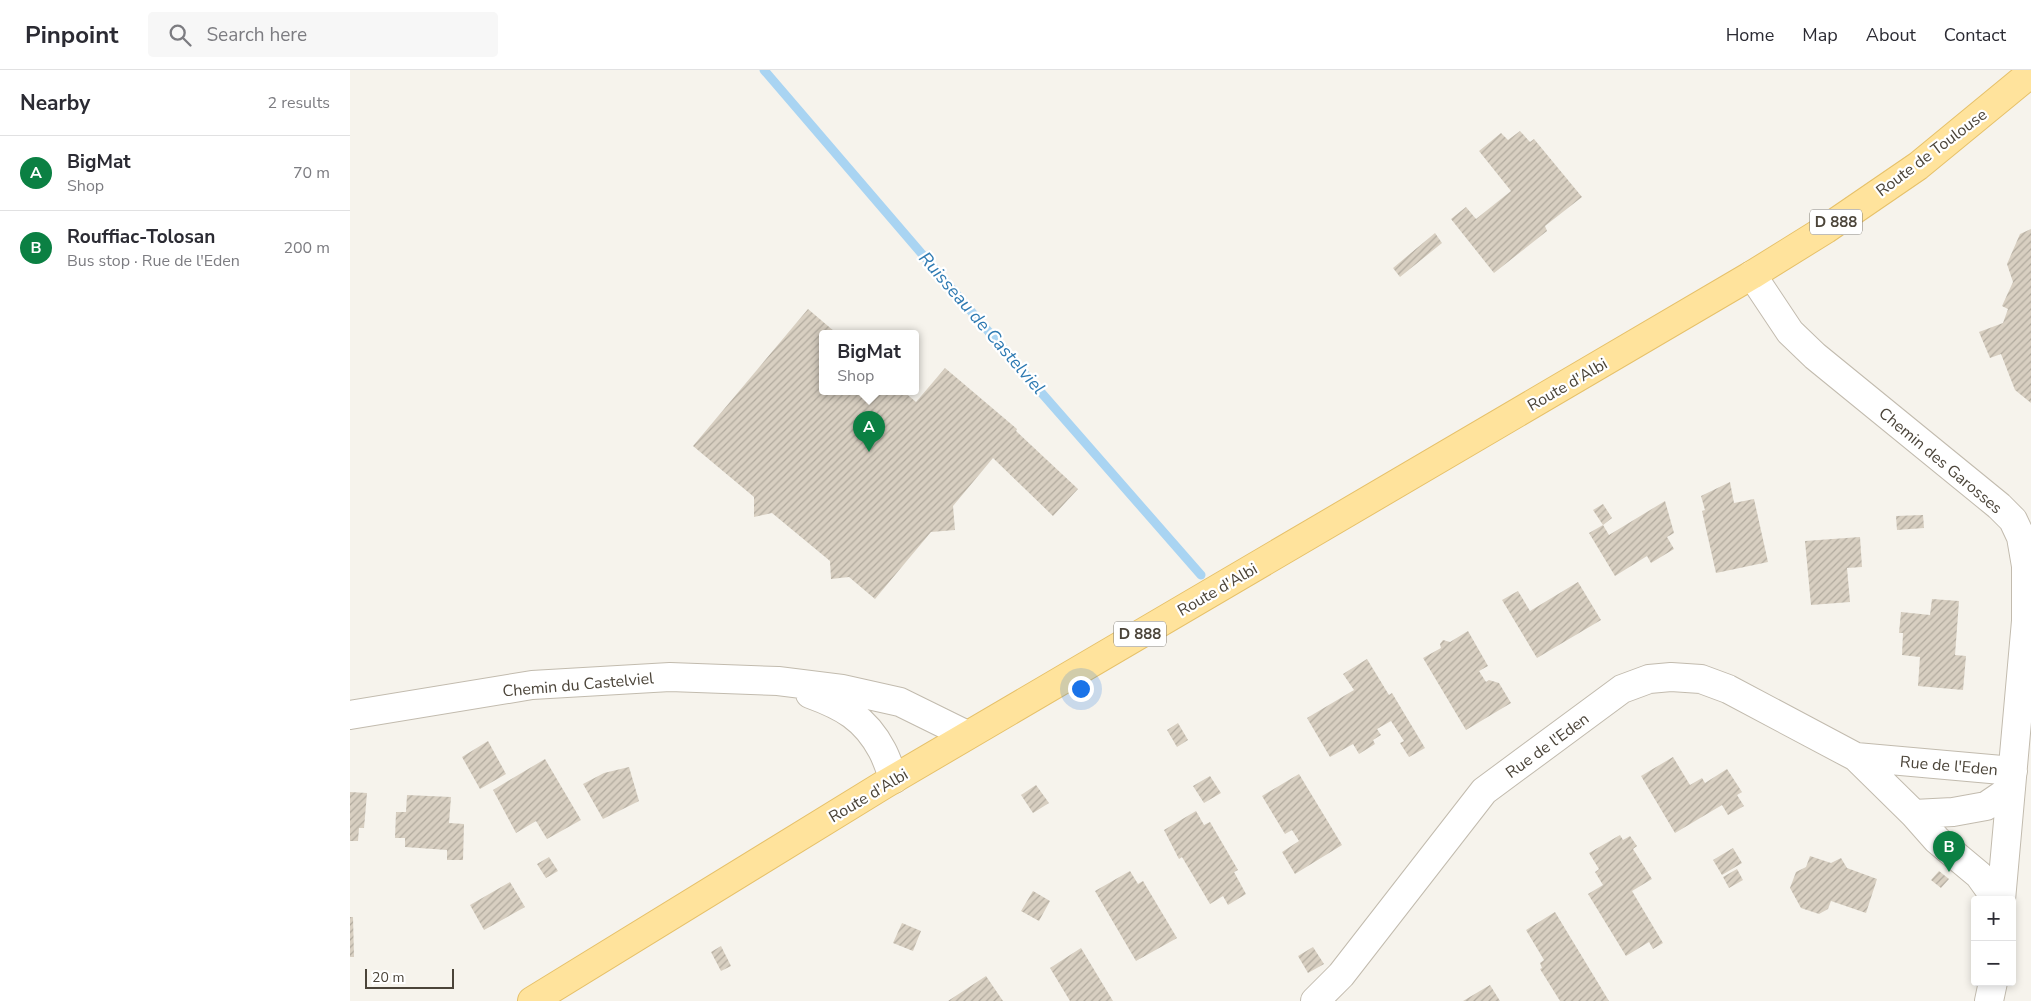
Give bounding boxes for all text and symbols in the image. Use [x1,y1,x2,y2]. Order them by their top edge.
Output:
search box [148,12,498,57]
text: Pinpoint [25,19,118,51]
icon: search [166,21,194,49]
text: Search here [206,22,307,48]
text: Home [1726,23,1774,47]
text: Map [1802,23,1838,47]
text: About [1866,23,1916,47]
text: Contact [1944,23,2006,47]
text: Nearby [20,89,90,117]
text: 2 results [268,92,330,114]
street label: Route de Toulouse [1872,104,1992,202]
text: BigMat [67,149,131,175]
text: A [30,162,42,184]
text: 70 m [293,162,330,184]
text: Shop [67,175,104,197]
road number: D 888 [1810,210,1862,234]
text: Rouffiac-Tolosan [67,224,215,250]
text: B [30,237,42,259]
text: 200 m [283,237,330,259]
water label: Ruisseau de Castelviel [913,247,1051,399]
text: Bus stop · Rue de l'Eden [67,250,240,272]
popup [819,330,919,395]
text: BigMat [837,339,901,365]
street label: Route d'Albi [1524,353,1611,417]
text: Shop [837,365,874,387]
street label: Chemin des Garosses [1874,403,2007,519]
pin: A [853,411,885,452]
street label: Route d'Albi [1174,558,1261,622]
road number: D 888 [1114,622,1166,646]
street label: Chemin du Castelviel [502,667,655,703]
your location [1068,676,1094,702]
street label: Rue de l'Eden [1501,708,1594,784]
street label: Rue de l'Eden [1899,751,1999,781]
street label: Route d'Albi [825,764,912,828]
pin: B [1933,831,1965,872]
map controls [1971,896,2016,986]
button: + [1971,896,2016,941]
button: − [1971,941,2016,986]
scale bar [365,966,454,989]
text: 20 m [372,968,404,987]

